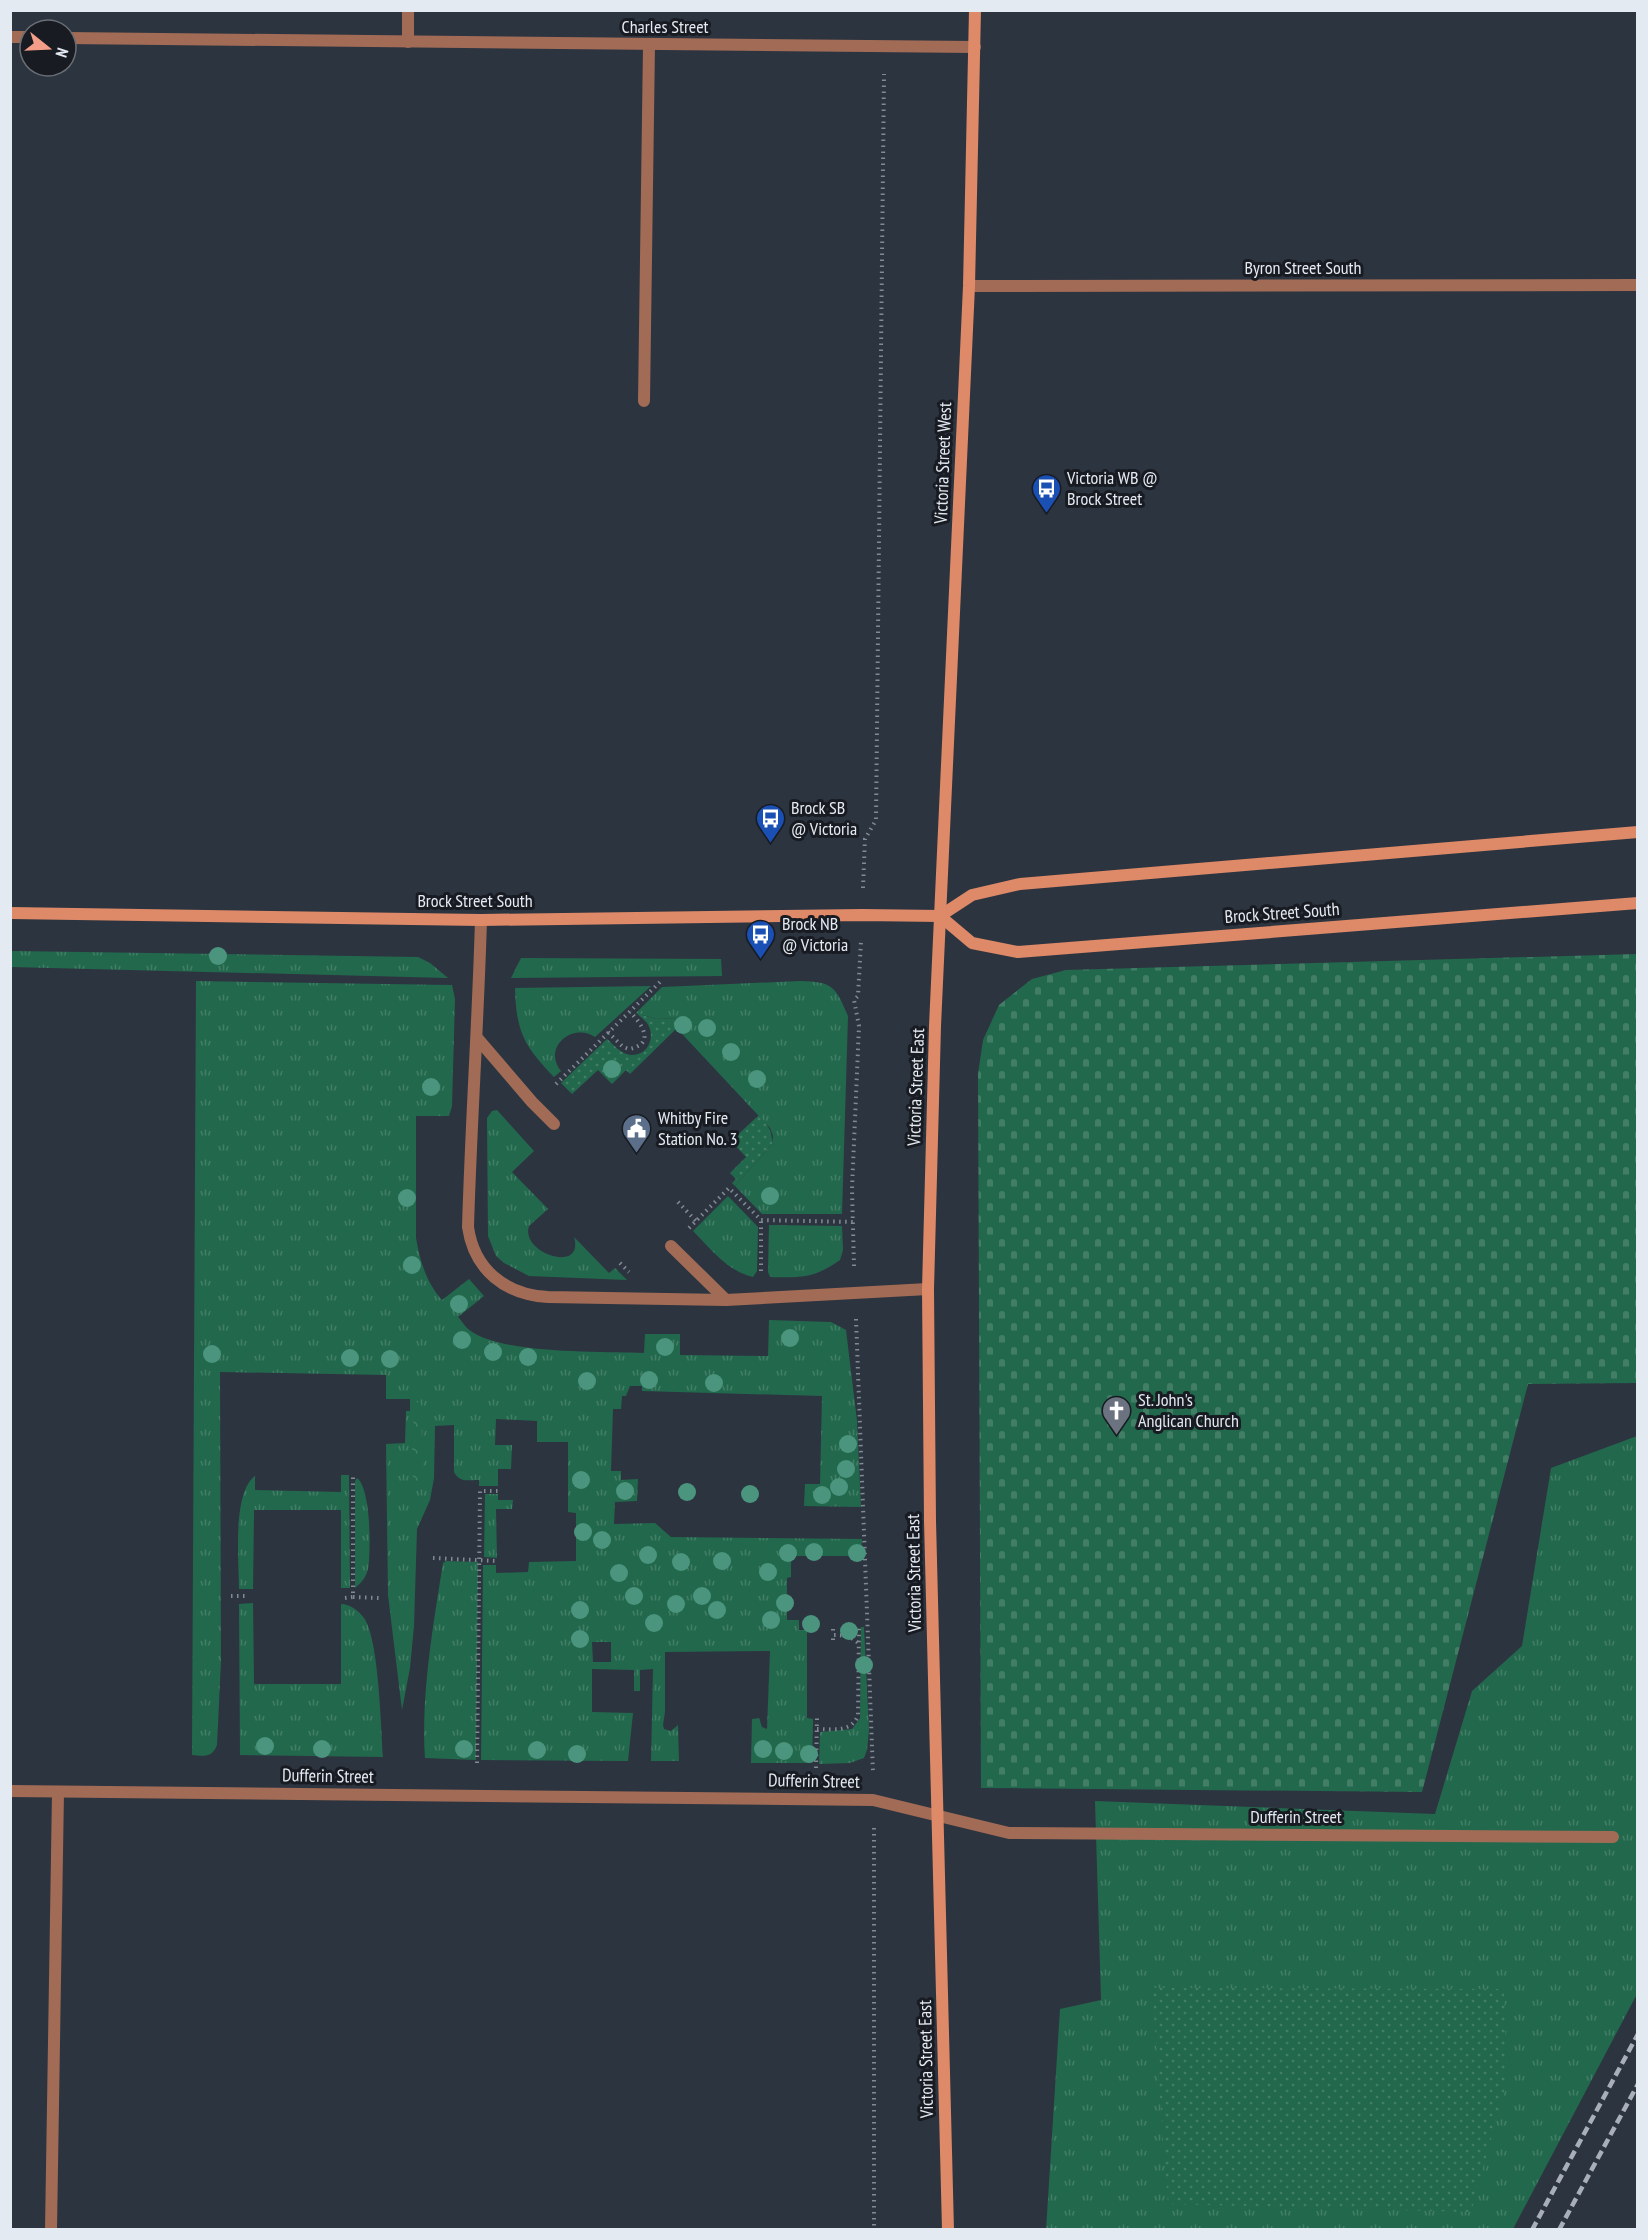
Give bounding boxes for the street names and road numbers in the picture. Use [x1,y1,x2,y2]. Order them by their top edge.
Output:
street label: Charles Street [621,15,709,38]
street label: Byron Street South [1245,256,1361,279]
street label: Victoria Street West [929,402,956,525]
street label: Brock Street South [417,889,533,912]
street label: Brock Street South [1224,897,1340,928]
street label: Victoria Street East [902,1028,929,1147]
street label: Victoria Street East [901,1514,926,1633]
street label: Dufferin Street [282,1763,374,1788]
street label: Dufferin Street [768,1768,860,1793]
street label: Dufferin Street [1250,1805,1342,1828]
street label: Victoria Street East [913,2000,938,2119]

